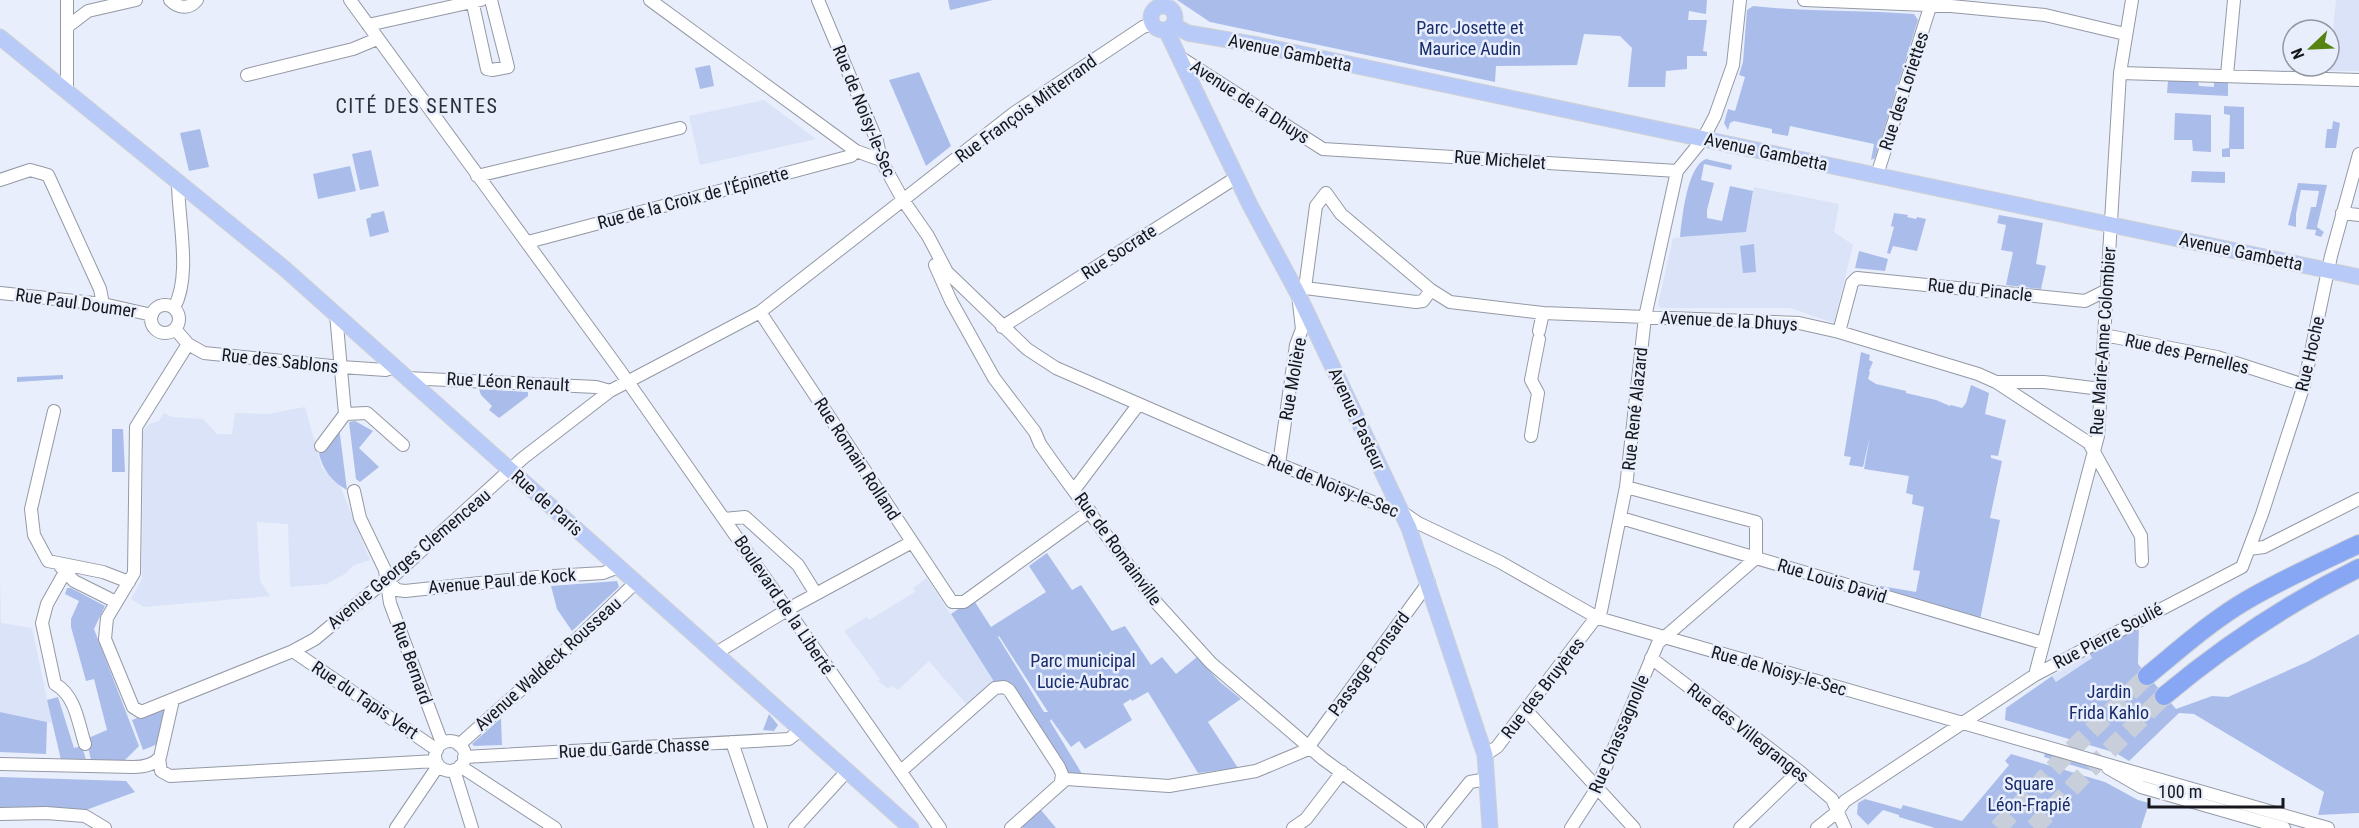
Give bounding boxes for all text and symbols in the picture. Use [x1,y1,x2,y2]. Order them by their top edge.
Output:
park label: Parc Josette et Maurice Audin [1416,17,1524,59]
north arrow [2281,18,2341,78]
street label: Avenue Gambetta [1227,29,1354,76]
street label: Rue des Loriettes [1874,29,1933,153]
street label: Rue de Noisy-le-Sec [829,42,900,180]
text: N [2287,45,2308,62]
street label: Rue François Mitterrand [951,50,1100,167]
street label: Avenue de la Dhuys [1187,55,1314,148]
district label: CITÉ DES SENTES [336,94,498,118]
street label: Avenue Gambetta [1703,128,1830,175]
street label: Rue Michelet [1453,146,1547,173]
street label: Rue de la Croix de l'Épinette [595,162,791,233]
street label: Rue Socrate [1077,220,1160,284]
street label: Avenue Gambetta [2178,228,2305,275]
street label: Rue Marie-Anne Colombier [2085,246,2120,436]
street label: Rue du Pinacle [1927,274,2033,305]
street label: Rue Paul Doumer [14,284,138,321]
street label: Avenue de la Dhuys [1660,306,1798,335]
street label: Rue Hoche [2291,314,2328,394]
street label: Rue des Pernelles [2123,329,2251,378]
street label: Rue Molière [1275,336,1310,422]
street label: Rue des Sablons [221,344,340,377]
street label: Rue René Alazard [1618,346,1651,472]
street label: Avenue Pasteur [1325,364,1391,474]
street label: Rue Léon Renault [446,368,570,395]
street label: Rue Romain Rolland [810,394,905,524]
street label: Rue de Noisy-le-Sec [1264,450,1402,521]
street label: Rue de Paris [507,465,587,540]
street label: Avenue Georges Clemenceau [323,484,495,633]
street label: Rue de Romainville [1070,488,1166,609]
street label: Boulevard de la Liberté [730,531,839,678]
street label: Rue Louis David [1775,554,1889,607]
street label: Avenue Paul de Kock [427,564,577,597]
street label: Avenue Waldeck Rousseau [470,592,625,735]
street label: Rue Pierre Soulié [2050,598,2166,673]
street label: Passage Ponsard [1324,608,1413,720]
street label: Rue Bernard [388,619,437,707]
street label: Rue des Bruyères [1497,633,1589,742]
street label: Rue de Noisy-le-Sec [1709,641,1849,700]
park label: Parc municipal Lucie-Aubrac [1030,650,1136,692]
street label: Rue du Tapis Vert [308,656,423,743]
street label: Rue Chassagnolle [1584,671,1653,796]
street label: Rue des Villegranges [1683,679,1813,787]
park label: Jardin Frida Kahlo [2069,681,2149,723]
street label: Rue du Garde Chasse [558,733,710,762]
scale bar [2149,771,2282,809]
park label: Square Léon-Frapié [1988,773,2070,815]
text: 100 m [2158,781,2202,802]

